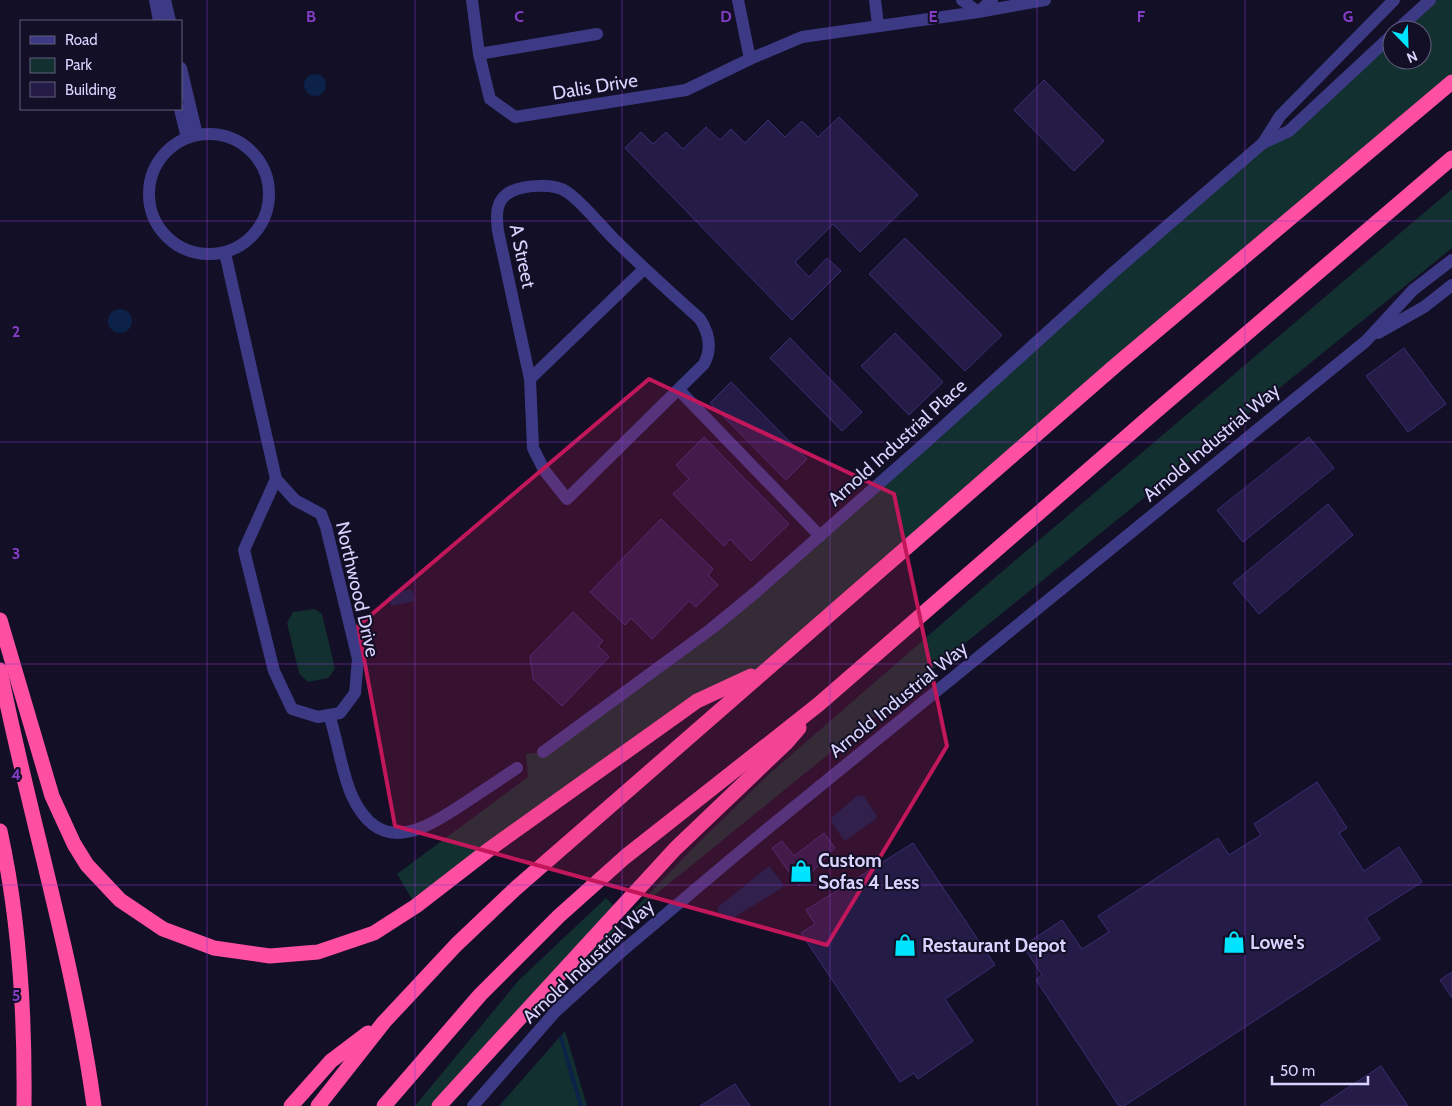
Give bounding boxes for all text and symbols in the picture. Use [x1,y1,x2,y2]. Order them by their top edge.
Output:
text: B [306,7,316,26]
text: C [514,7,524,26]
text: D [720,7,732,26]
text: E [928,7,938,26]
text: F [1137,7,1146,26]
text: G [1343,7,1353,26]
legend [20,20,182,110]
north arrow [1382,20,1432,70]
text: Road [65,31,98,49]
text: N [1404,47,1420,67]
text: Park [65,56,92,74]
street label: Dalis Drive [551,68,640,105]
text: Building [65,81,116,99]
street label: A Street [505,222,541,291]
text: 2 [12,322,20,341]
street label: Arnold Industrial Place [823,374,972,511]
street label: Arnold Industrial Way [1138,378,1285,506]
street label: Northwood Drive [331,519,384,659]
text: 3 [12,544,20,563]
street label: Arnold Industrial Way [824,636,973,762]
text: 4 [11,765,21,784]
place label: Custom Sofas 4 Less [818,849,919,894]
shop icon: Custom Sofas 4 Less [788,858,814,884]
street label: Arnold Industrial Way [518,894,659,1028]
shop icon: Lowe's [1221,929,1247,955]
place label: Lowe's [1250,931,1305,954]
shop icon: Restaurant Depot [892,932,918,958]
place label: Restaurant Depot [922,934,1067,957]
text: 5 [12,986,20,1005]
scale bar [1272,1054,1368,1086]
text: 50 m [1280,1062,1315,1080]

